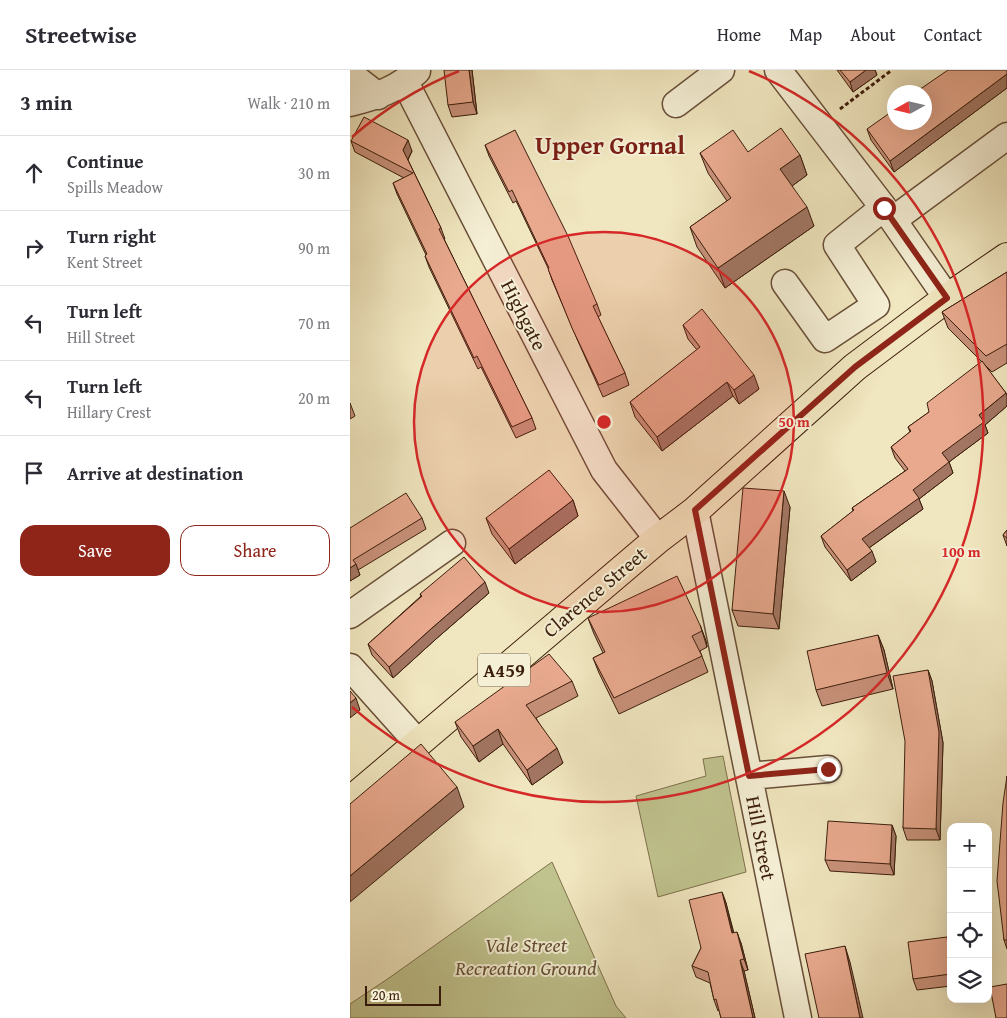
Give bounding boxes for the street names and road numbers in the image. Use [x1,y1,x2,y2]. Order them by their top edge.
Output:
street label: Highgate [494,274,555,355]
street label: Clarence Street [536,539,653,644]
road number: A459 [478,654,530,686]
street label: Hill Street [739,793,784,882]

